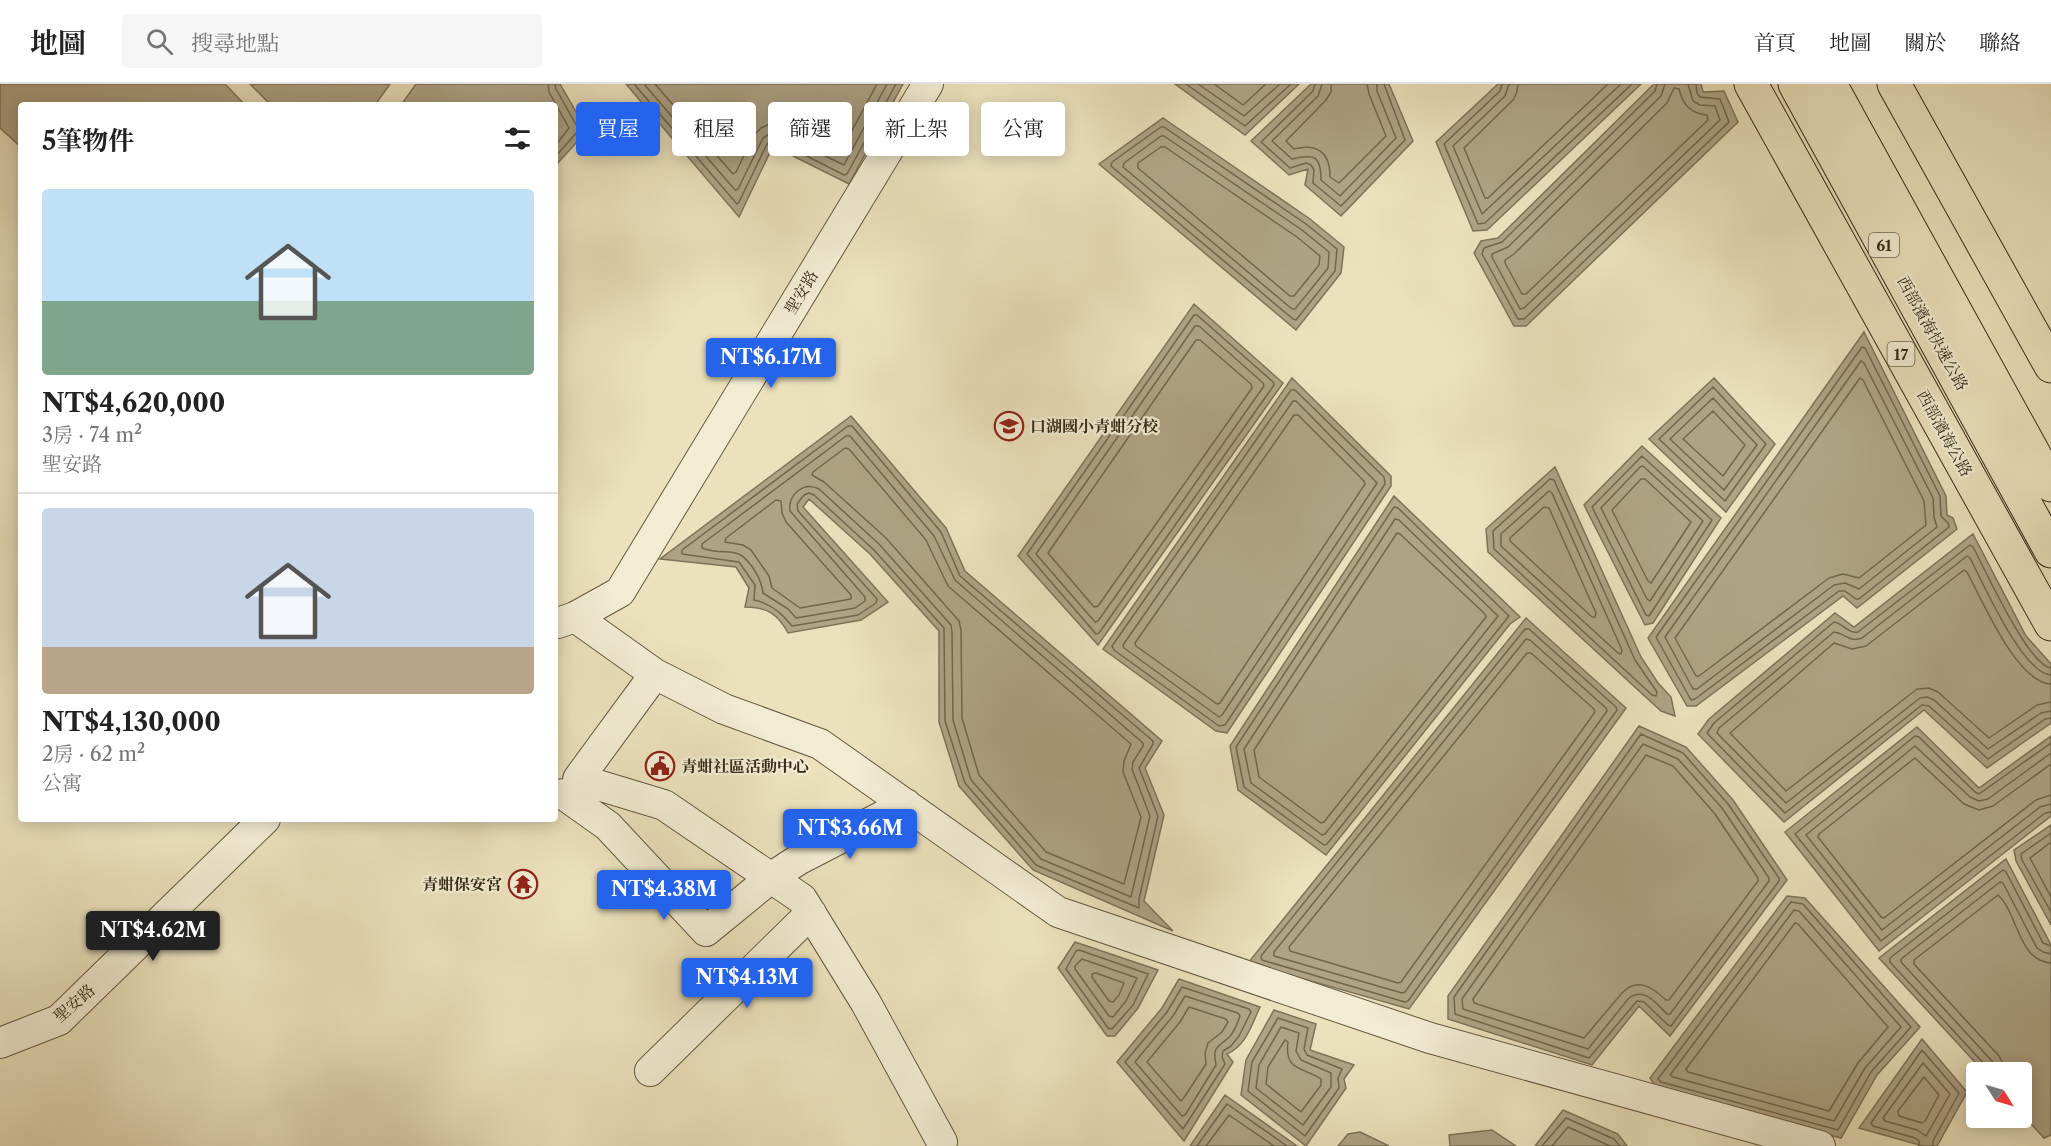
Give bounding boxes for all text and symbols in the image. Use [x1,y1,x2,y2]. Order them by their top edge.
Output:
search box [122,14,542,68]
icon: search [143,25,176,58]
text: 地圖 [30,26,86,60]
text: 搜尋地點 [191,30,279,57]
text: 首頁 [1754,30,1796,55]
text: 地圖 [1829,30,1871,55]
text: 關於 [1904,30,1946,55]
text: 聯絡 [1979,30,2021,55]
chip: 買屋 [576,102,660,156]
chip: 租屋 [672,102,756,156]
chip: 篩選 [768,102,852,156]
chip: 新上架 [864,102,969,156]
chip: 公寓 [981,102,1065,156]
icon: filters [501,122,534,155]
text: 5筆物件 [42,125,134,157]
icon: home [234,228,342,336]
road number: 61 [1869,233,1899,257]
street label: 聖安路 [780,266,822,318]
street label: 西部濱海快速公路 [1893,272,1973,394]
pin: NT$6.17M [709,338,833,389]
road number: 17 [1888,342,1914,366]
text: NT$6.17M [720,345,822,369]
street label: 西部濱海公路 [1913,386,1977,480]
text: NT$4,620,000 [42,387,225,419]
school or university icon: 口湖國小青蚶分校 [993,410,1025,442]
place label: 口湖國小青蚶分校 [1030,416,1158,436]
text: 3房 · 74 m² [42,423,142,447]
text: 聖安路 [42,452,102,476]
icon: home [234,547,342,655]
text: NT$4,130,000 [42,706,221,738]
text: 2房 · 62 m² [42,742,145,766]
public building icon: 青蚶社區活動中心 [644,750,676,782]
place label: 青蚶社區活動中心 [681,756,809,776]
text: 公寓 [42,771,82,795]
pin: NT$3.66M [788,809,912,860]
text: NT$3.66M [797,816,903,840]
temple icon: 青蚶保安宮 [507,868,539,900]
pin: NT$4.38M [602,870,726,921]
place label: 青蚶保安宮 [422,874,502,894]
text: NT$4.38M [611,877,717,901]
pin: NT$4.62M [91,911,215,962]
text: NT$4.62M [100,918,206,942]
pin: NT$4.13M [685,958,809,1009]
text: NT$4.13M [696,965,798,989]
street label: 聖安路 [49,980,99,1026]
north arrow [1966,1062,2032,1128]
map controls [1966,1062,2032,1128]

